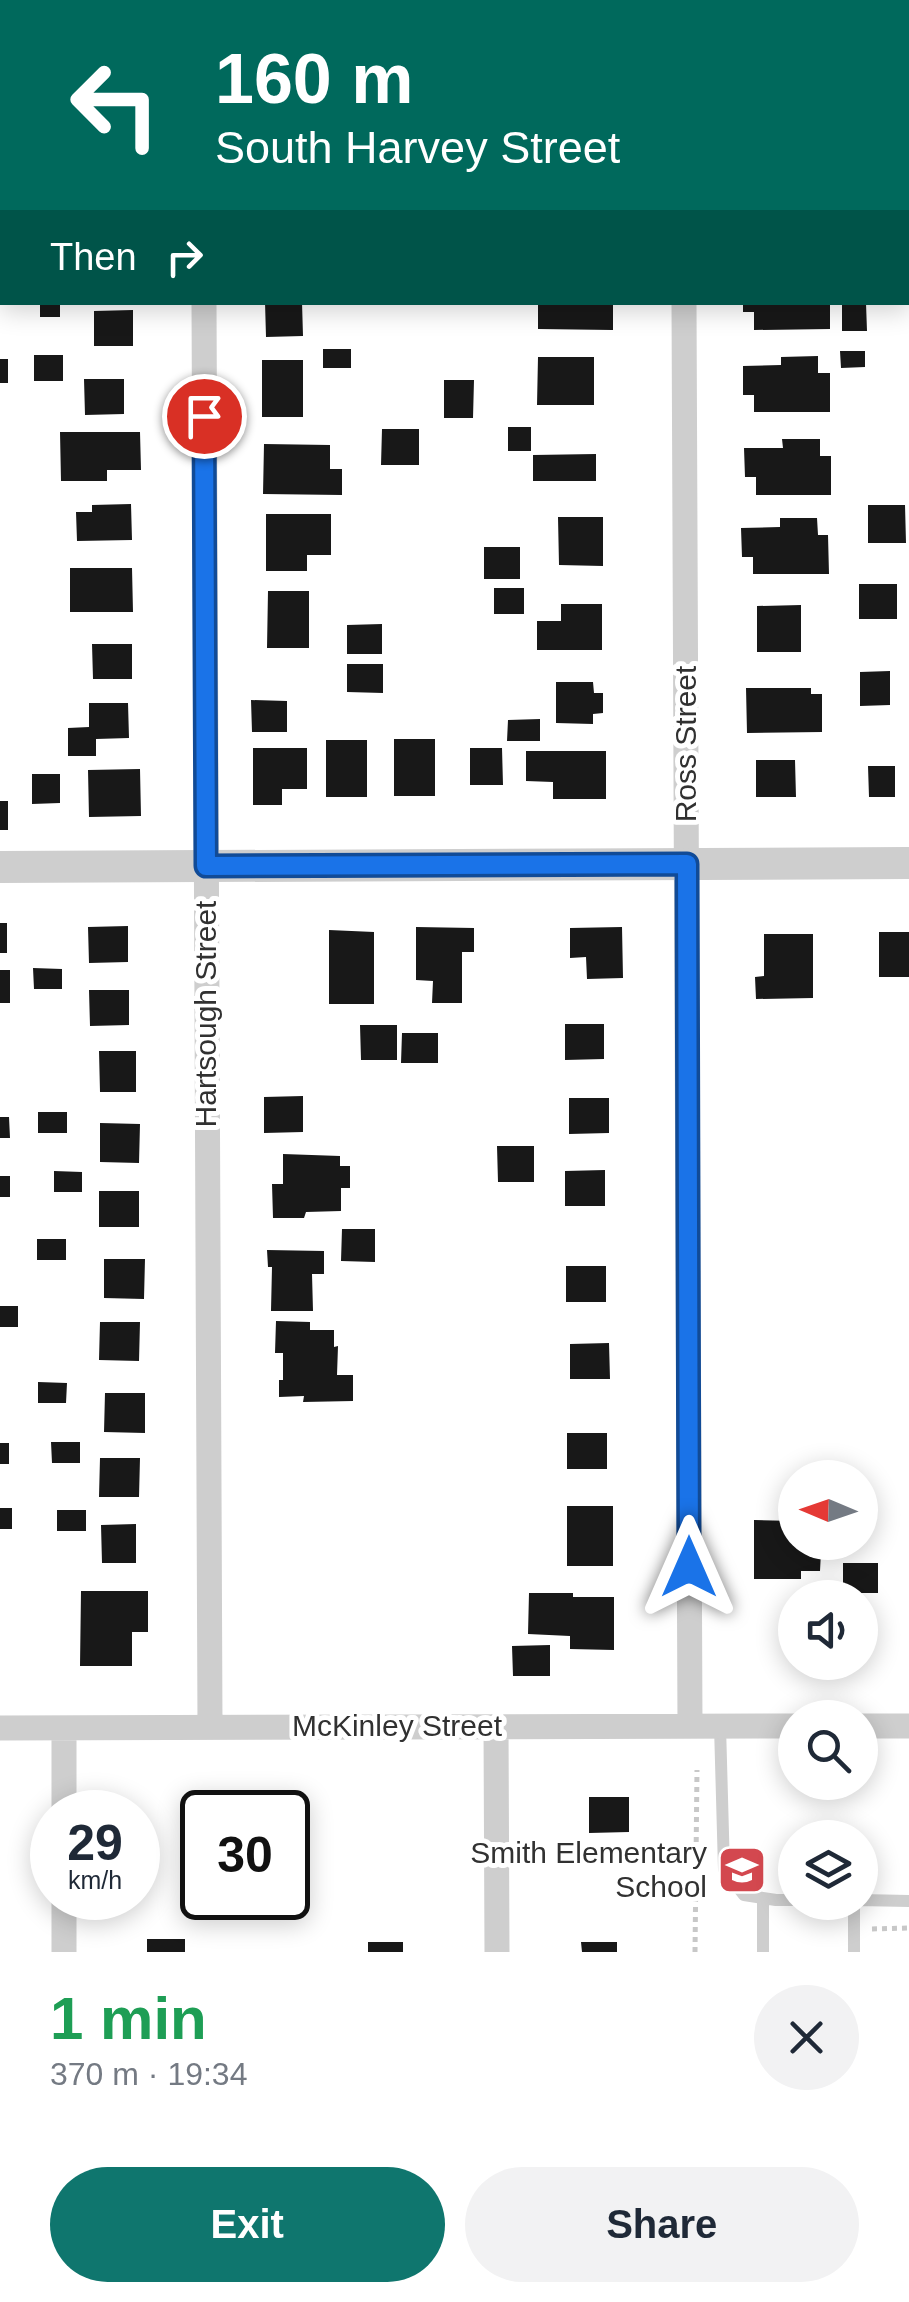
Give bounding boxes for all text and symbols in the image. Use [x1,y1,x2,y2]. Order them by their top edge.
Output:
icon: left [50,40,180,170]
text: 160 m [215,40,413,118]
text: South Harvey Street [215,122,620,173]
icon: right [157,230,212,285]
text: Then [50,236,137,278]
pin [162,374,247,459]
icon: arrive [177,389,232,444]
street label: Ross Street [669,665,702,822]
street label: Hartsough Street [189,900,222,1127]
north arrow [778,1460,878,1560]
map controls [778,1460,878,1920]
position arrow [637,1515,741,1619]
button: sound [778,1580,878,1680]
button: search [778,1700,878,1800]
street label: McKinley Street [292,1709,503,1742]
speed limit sign: 30 [180,1790,310,1920]
text: 29 [67,1815,123,1871]
button: layers [778,1820,878,1920]
place label: Smith Elementary School [470,1836,707,1903]
school or university icon: Smith Elementary School [716,1844,768,1896]
text: km/h [68,1866,122,1894]
text: 1 min [50,1985,207,2052]
button: close [754,1985,859,2090]
text: 370 m · 19:34 [50,2056,247,2092]
button: Exit [50,2167,445,2282]
button: Share [465,2167,859,2282]

